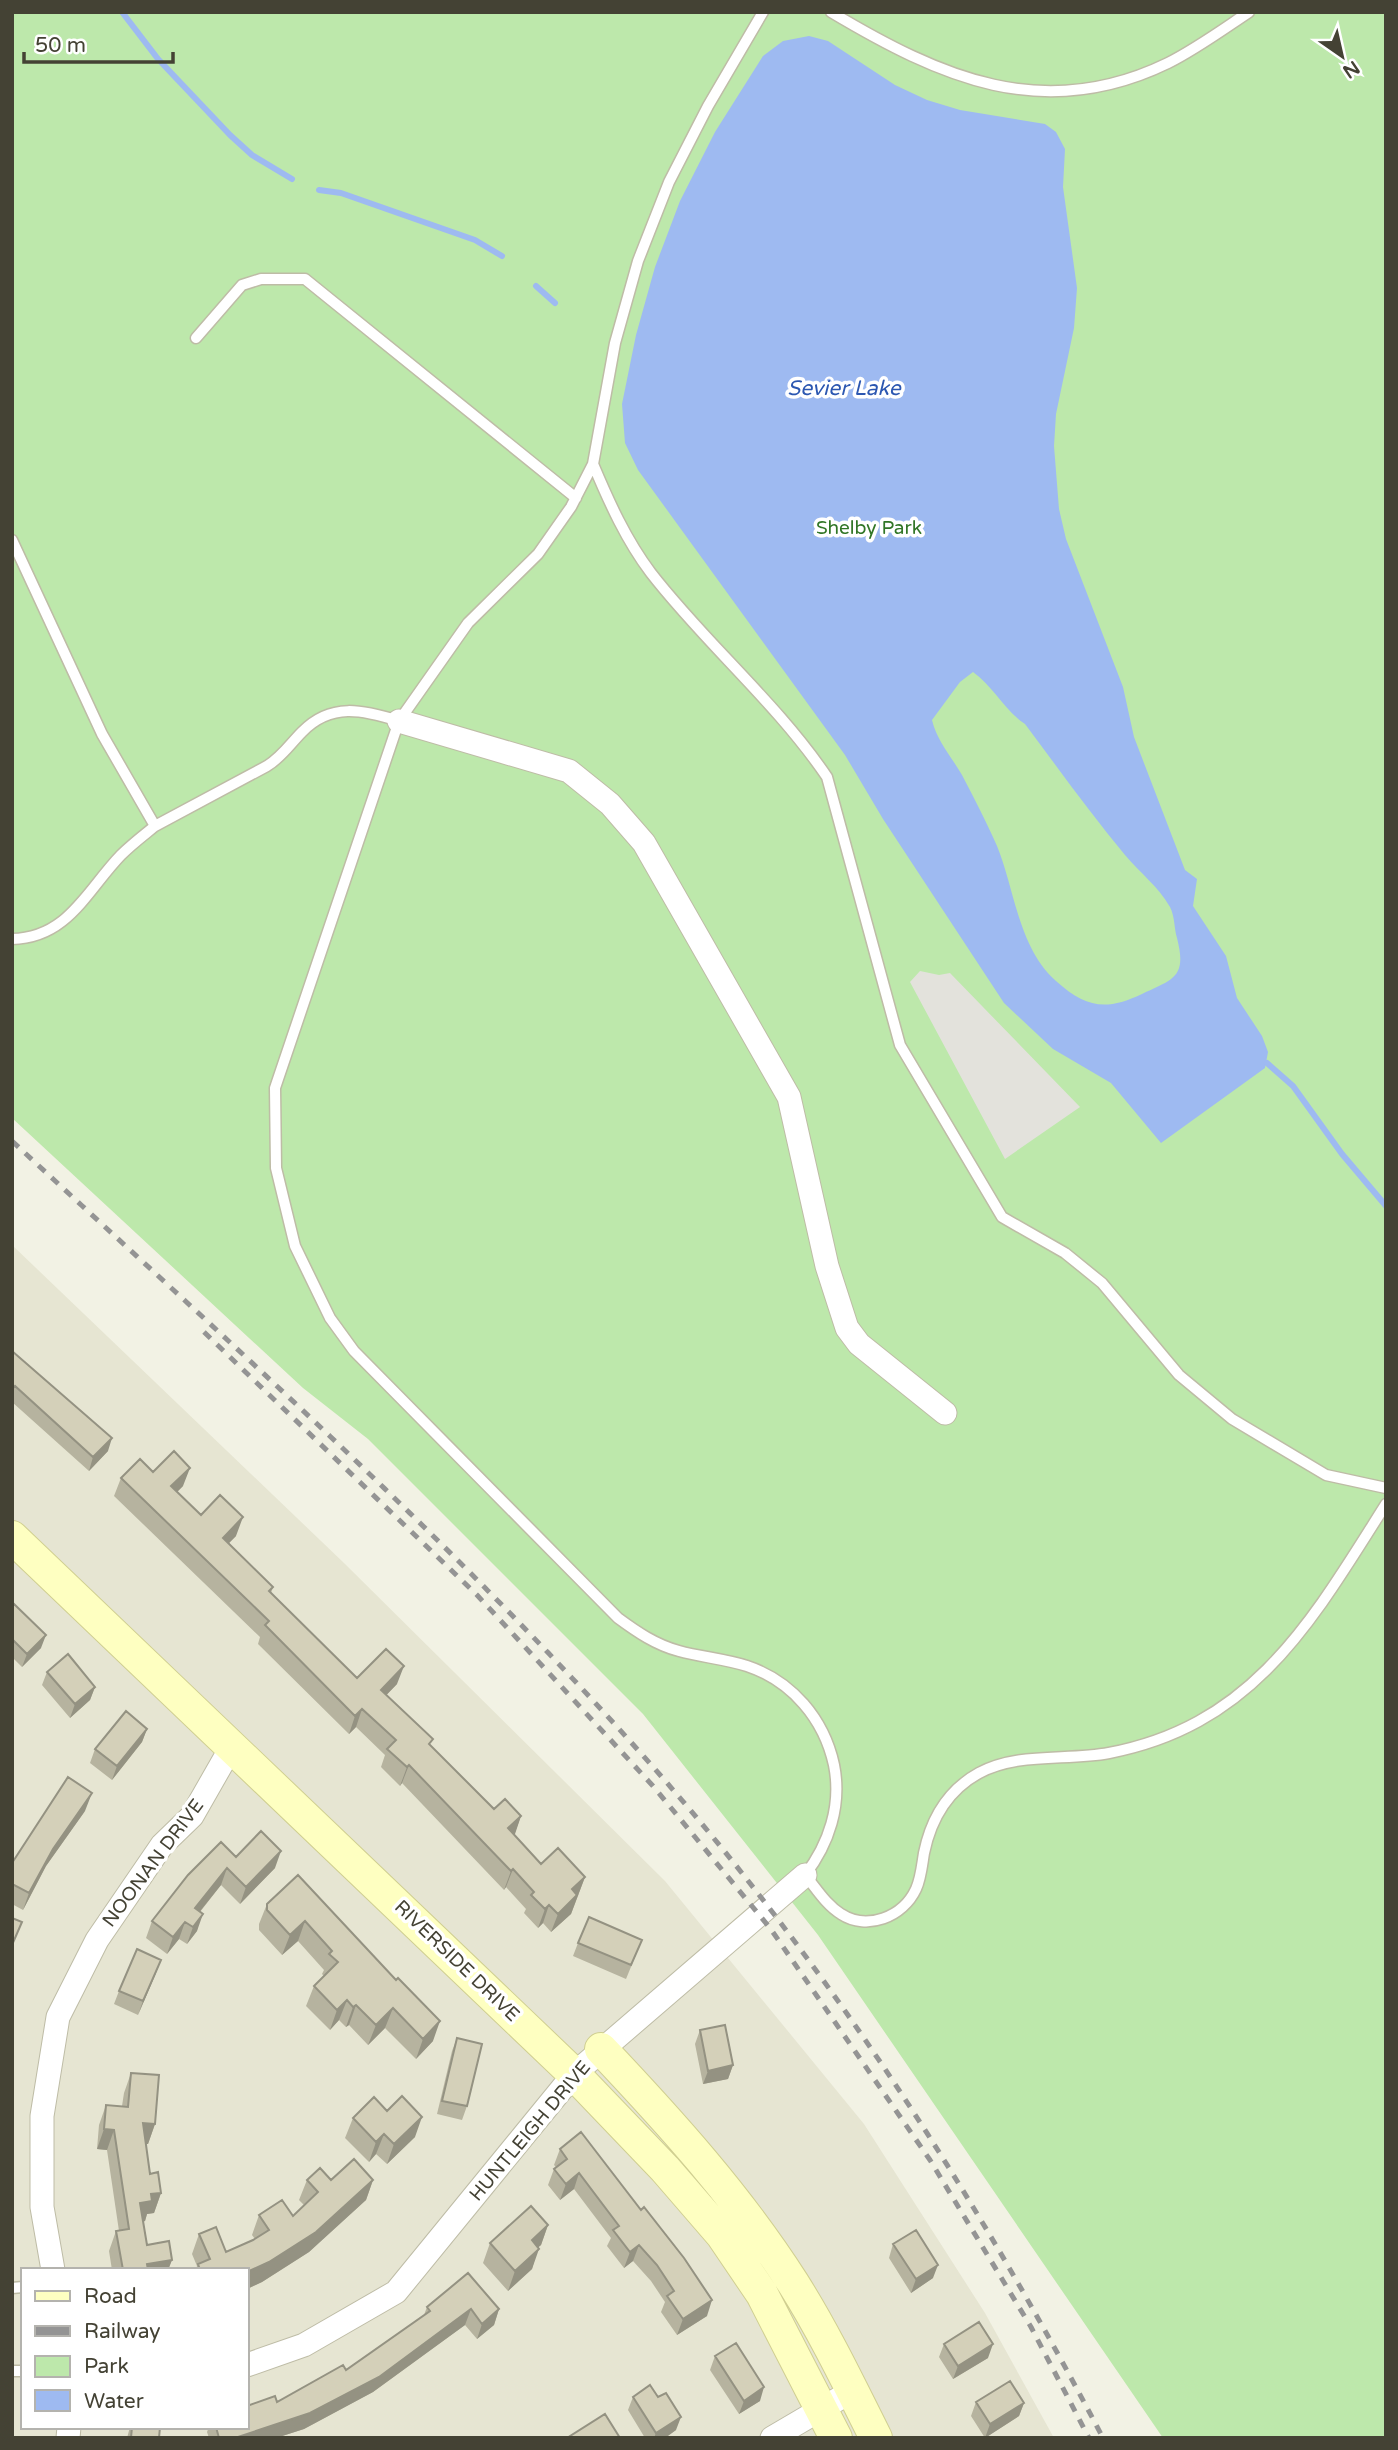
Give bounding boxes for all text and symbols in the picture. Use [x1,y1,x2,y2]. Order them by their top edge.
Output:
scale bar [24,21,173,65]
north arrow [1307,21,1377,91]
text: 50 m [35,33,86,58]
text: N [1338,56,1363,83]
water label: Sevier Lake [787,376,902,401]
park label: Shelby Park [816,517,922,539]
street label: NOONAN DRIVE [98,1795,208,1931]
street label: RIVERSIDE DRIVE [390,1896,524,2026]
street label: HUNTLEIGH DRIVE [465,2056,595,2206]
legend [21,2268,248,2429]
text: Road [84,2284,137,2309]
text: Railway [84,2319,161,2344]
text: Park [84,2354,129,2379]
text: Water [84,2389,144,2414]

